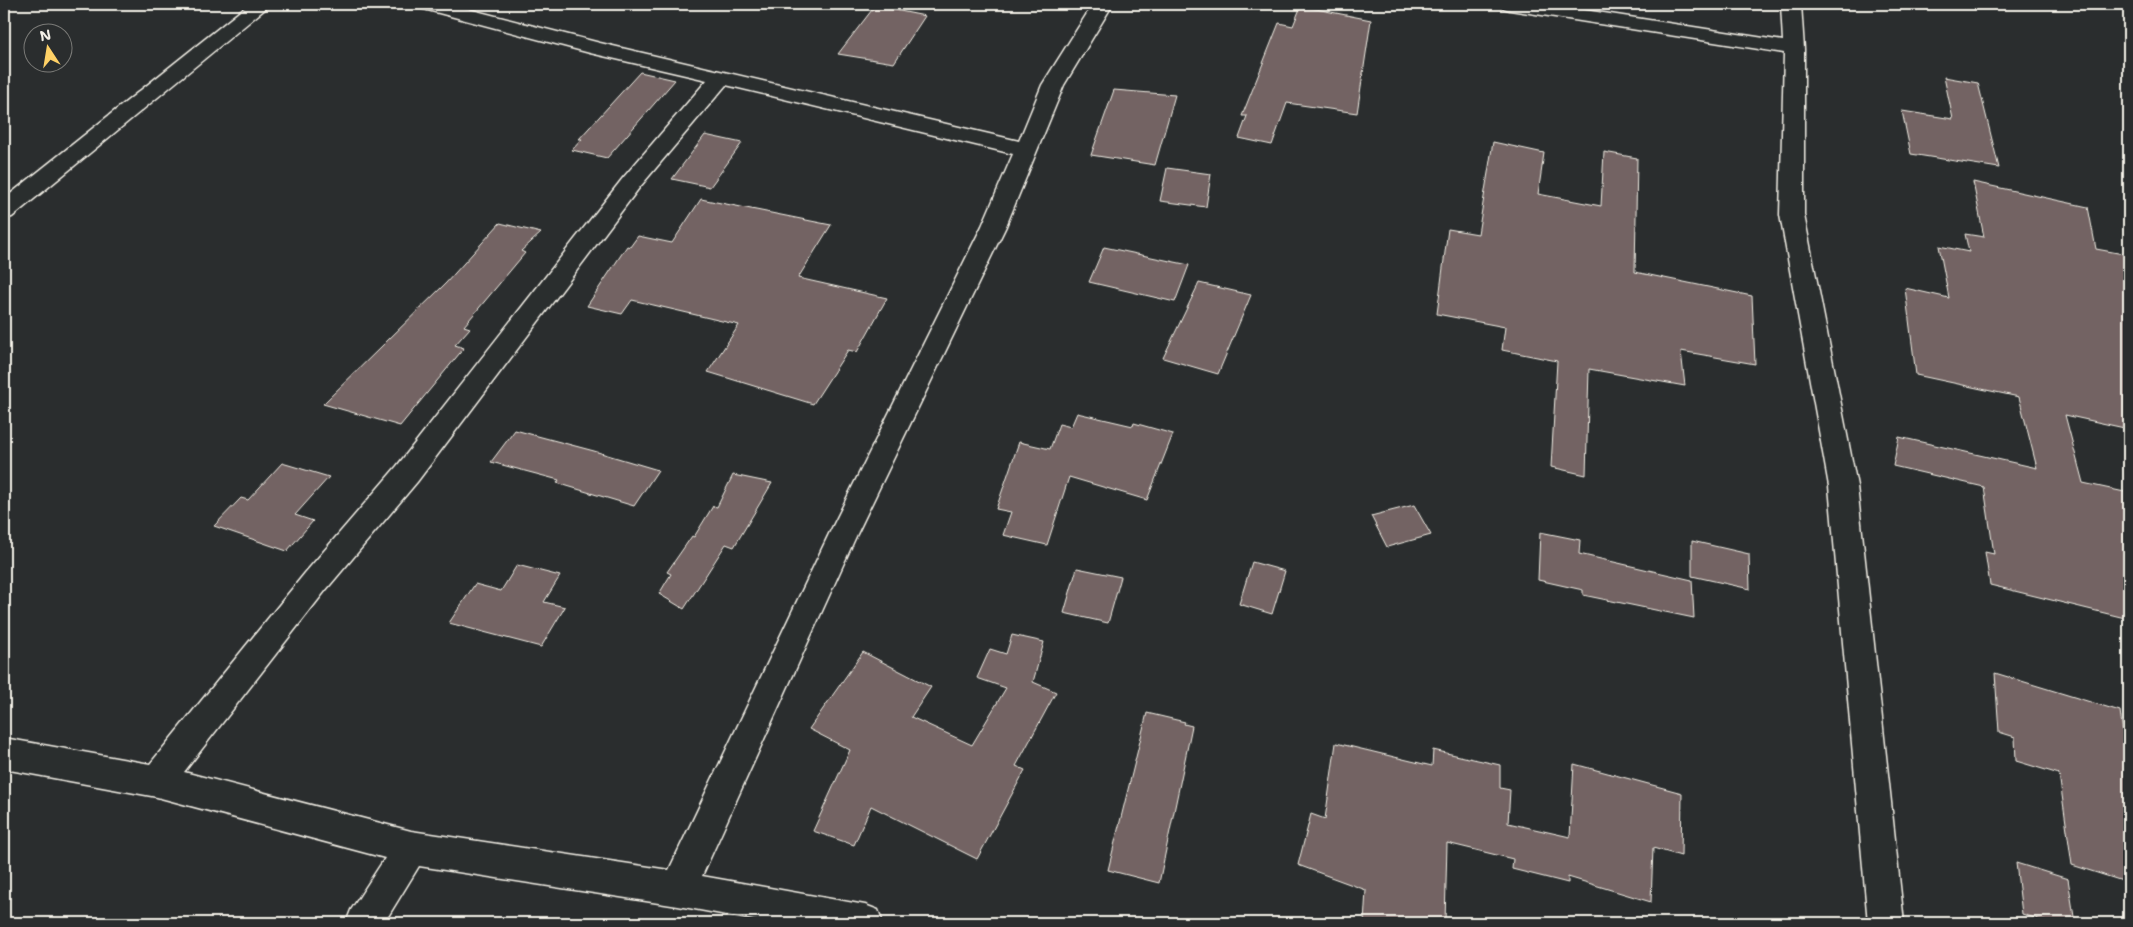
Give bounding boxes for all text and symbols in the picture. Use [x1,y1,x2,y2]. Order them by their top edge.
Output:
north arrow [22,22,72,72]
text: N [38,25,53,45]

